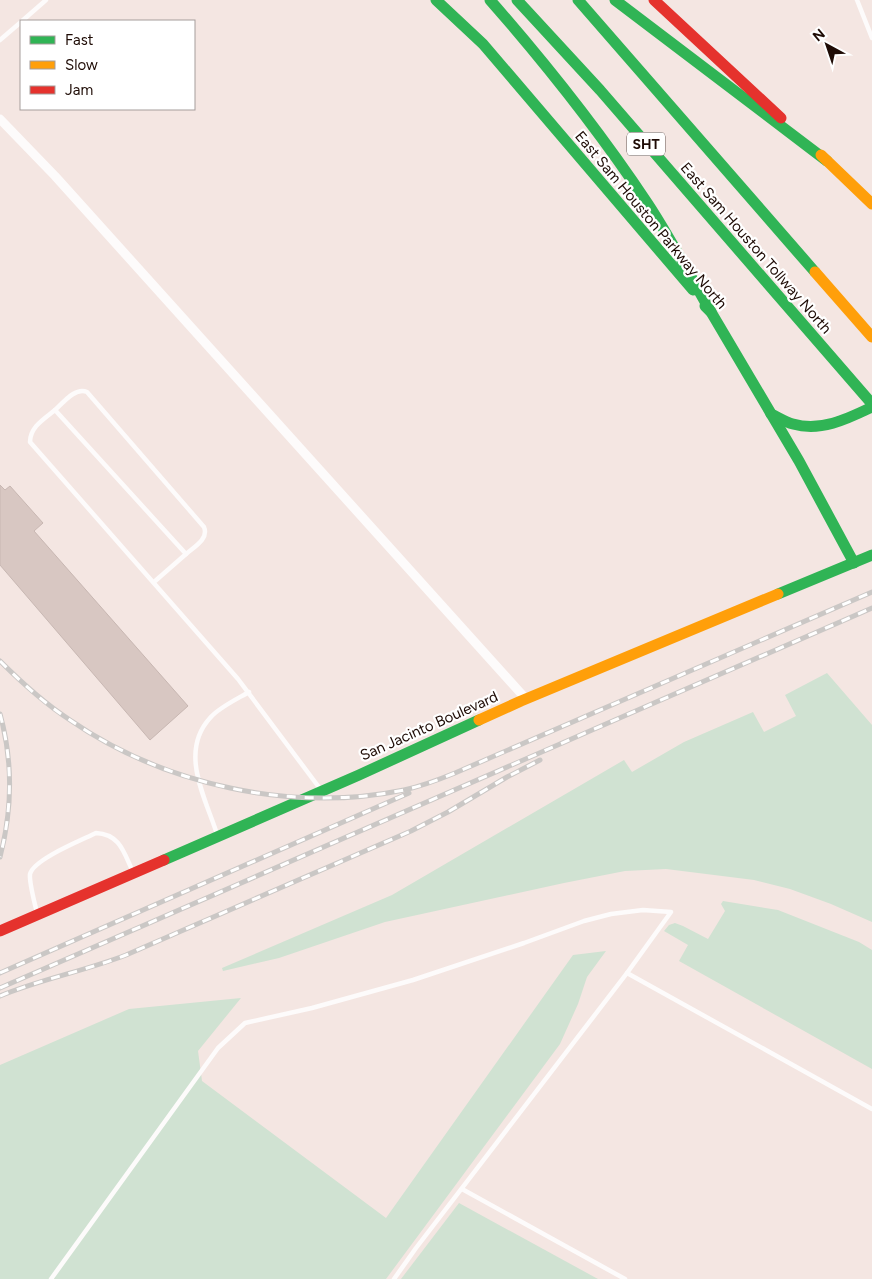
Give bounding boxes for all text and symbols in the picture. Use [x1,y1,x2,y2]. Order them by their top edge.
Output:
legend [20,20,195,110]
north arrow [802,20,852,70]
text: N [809,25,829,45]
text: Fast [65,31,94,49]
text: Slow [65,56,98,74]
text: Jam [65,81,93,99]
street label: East Sam Houston Parkway North [571,127,731,313]
road number: SHT [627,132,665,156]
street label: East Sam Houston Tollway North [677,159,835,337]
street label: San Jacinto Boulevard [357,687,501,765]

